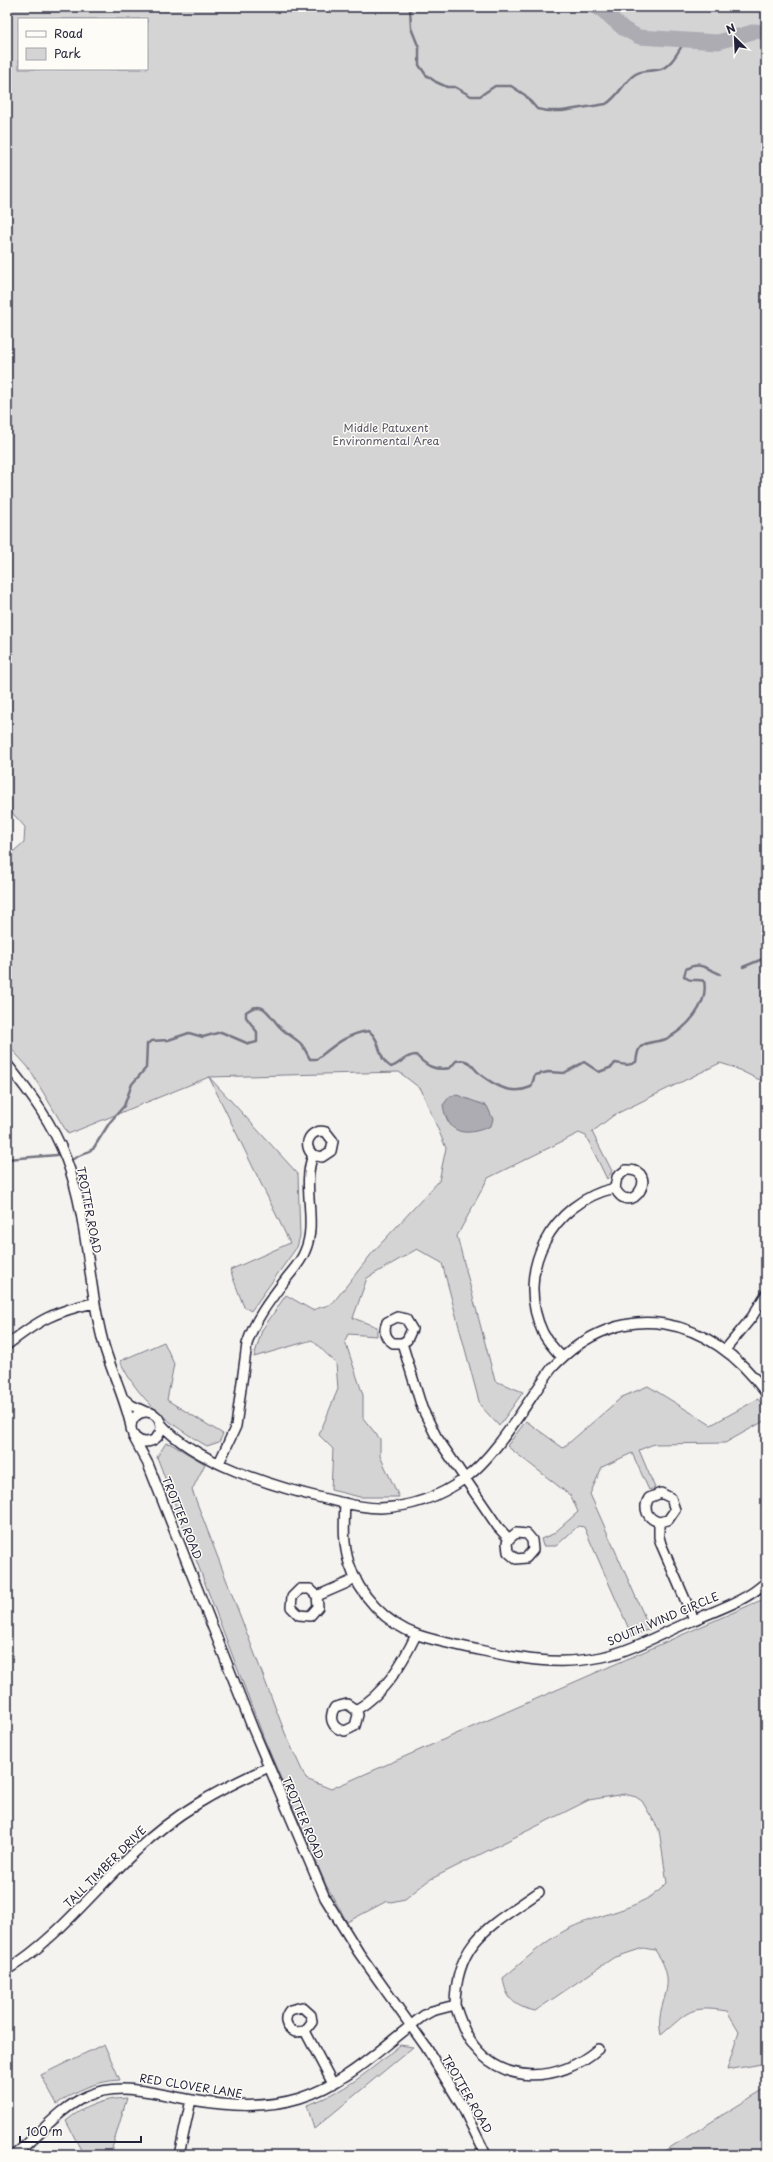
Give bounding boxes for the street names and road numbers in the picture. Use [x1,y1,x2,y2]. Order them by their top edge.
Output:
street label: TROTTER ROAD [73,1165,106,1255]
street label: TROTTER ROAD [158,1474,207,1562]
street label: SOUTH WIND CIRCLE [604,1587,721,1650]
street label: TROTTER ROAD [278,1774,328,1862]
street label: TALL TIMBER DRIVE [60,1822,150,1912]
street label: TROTTER ROAD [438,2051,497,2136]
street label: RED CLOVER LANE [138,2069,244,2102]

